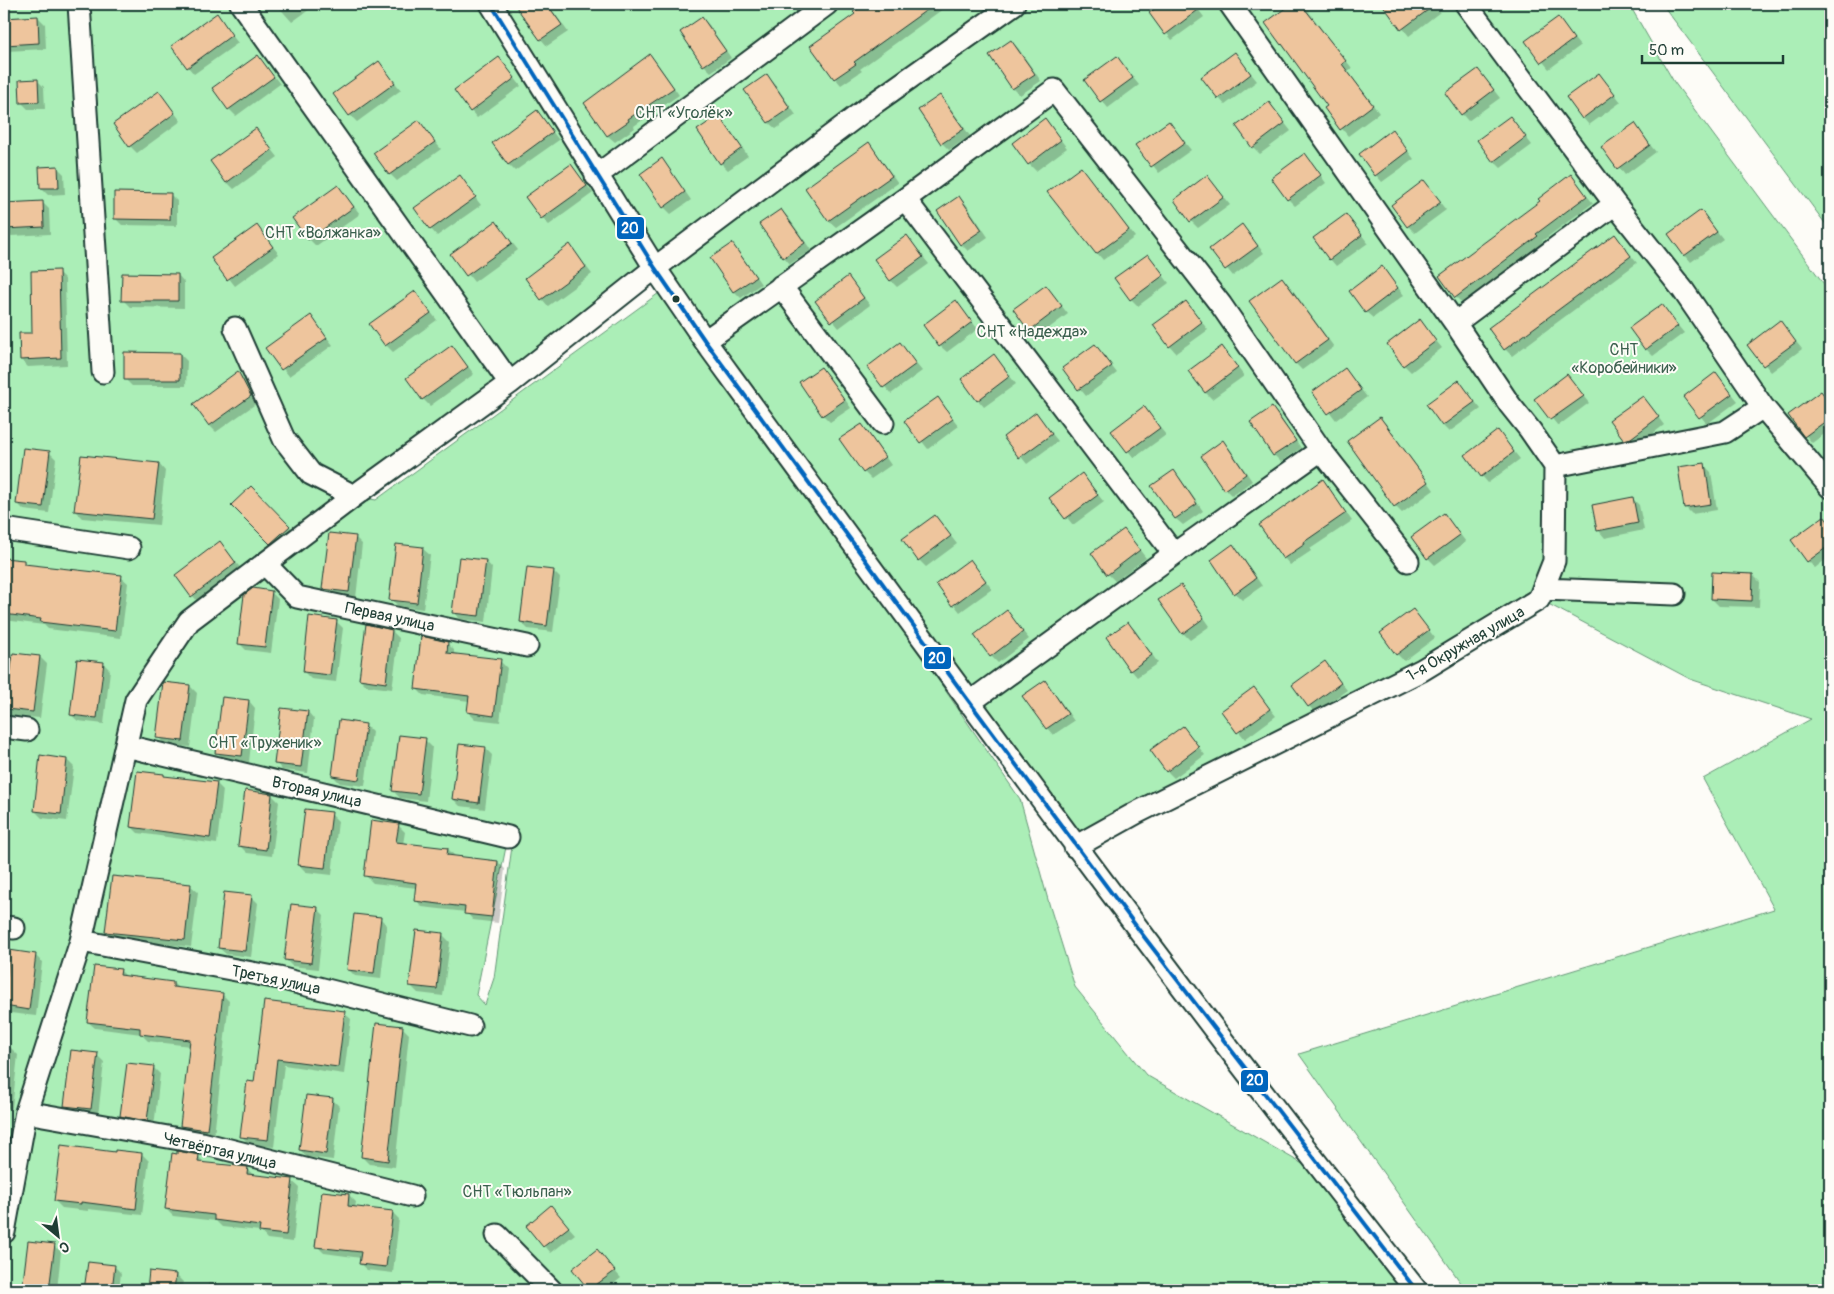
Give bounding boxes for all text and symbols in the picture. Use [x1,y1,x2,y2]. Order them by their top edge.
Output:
scale bar [1642,32,1783,64]
text: 50 m [1649,41,1684,60]
park label: СНТ «Уголёк» [635,103,733,123]
line badge: 20 [616,216,645,240]
text: 20 [621,220,639,237]
park label: СНТ «Волжанка» [265,223,381,243]
unlabelled marker [671,294,681,304]
park label: СНТ «Надежда» [977,322,1087,342]
park label: СНТ «Коробейники» [1571,340,1677,378]
street label: Первая улица [343,598,436,636]
street label: 1-я Окружная улица [1403,602,1528,686]
line badge: 20 [923,646,952,670]
text: 20 [928,650,946,667]
park label: СНТ «Труженик» [208,733,322,753]
street label: Вторая улица [270,772,364,812]
street label: Третья улица [229,961,322,999]
line badge: 20 [1240,1069,1269,1093]
text: 20 [1246,1072,1264,1089]
street label: Четвёртая улица [161,1128,278,1174]
park label: СНТ «Тюльпан» [462,1182,572,1202]
north arrow [32,1212,82,1262]
text: С [56,1237,72,1257]

